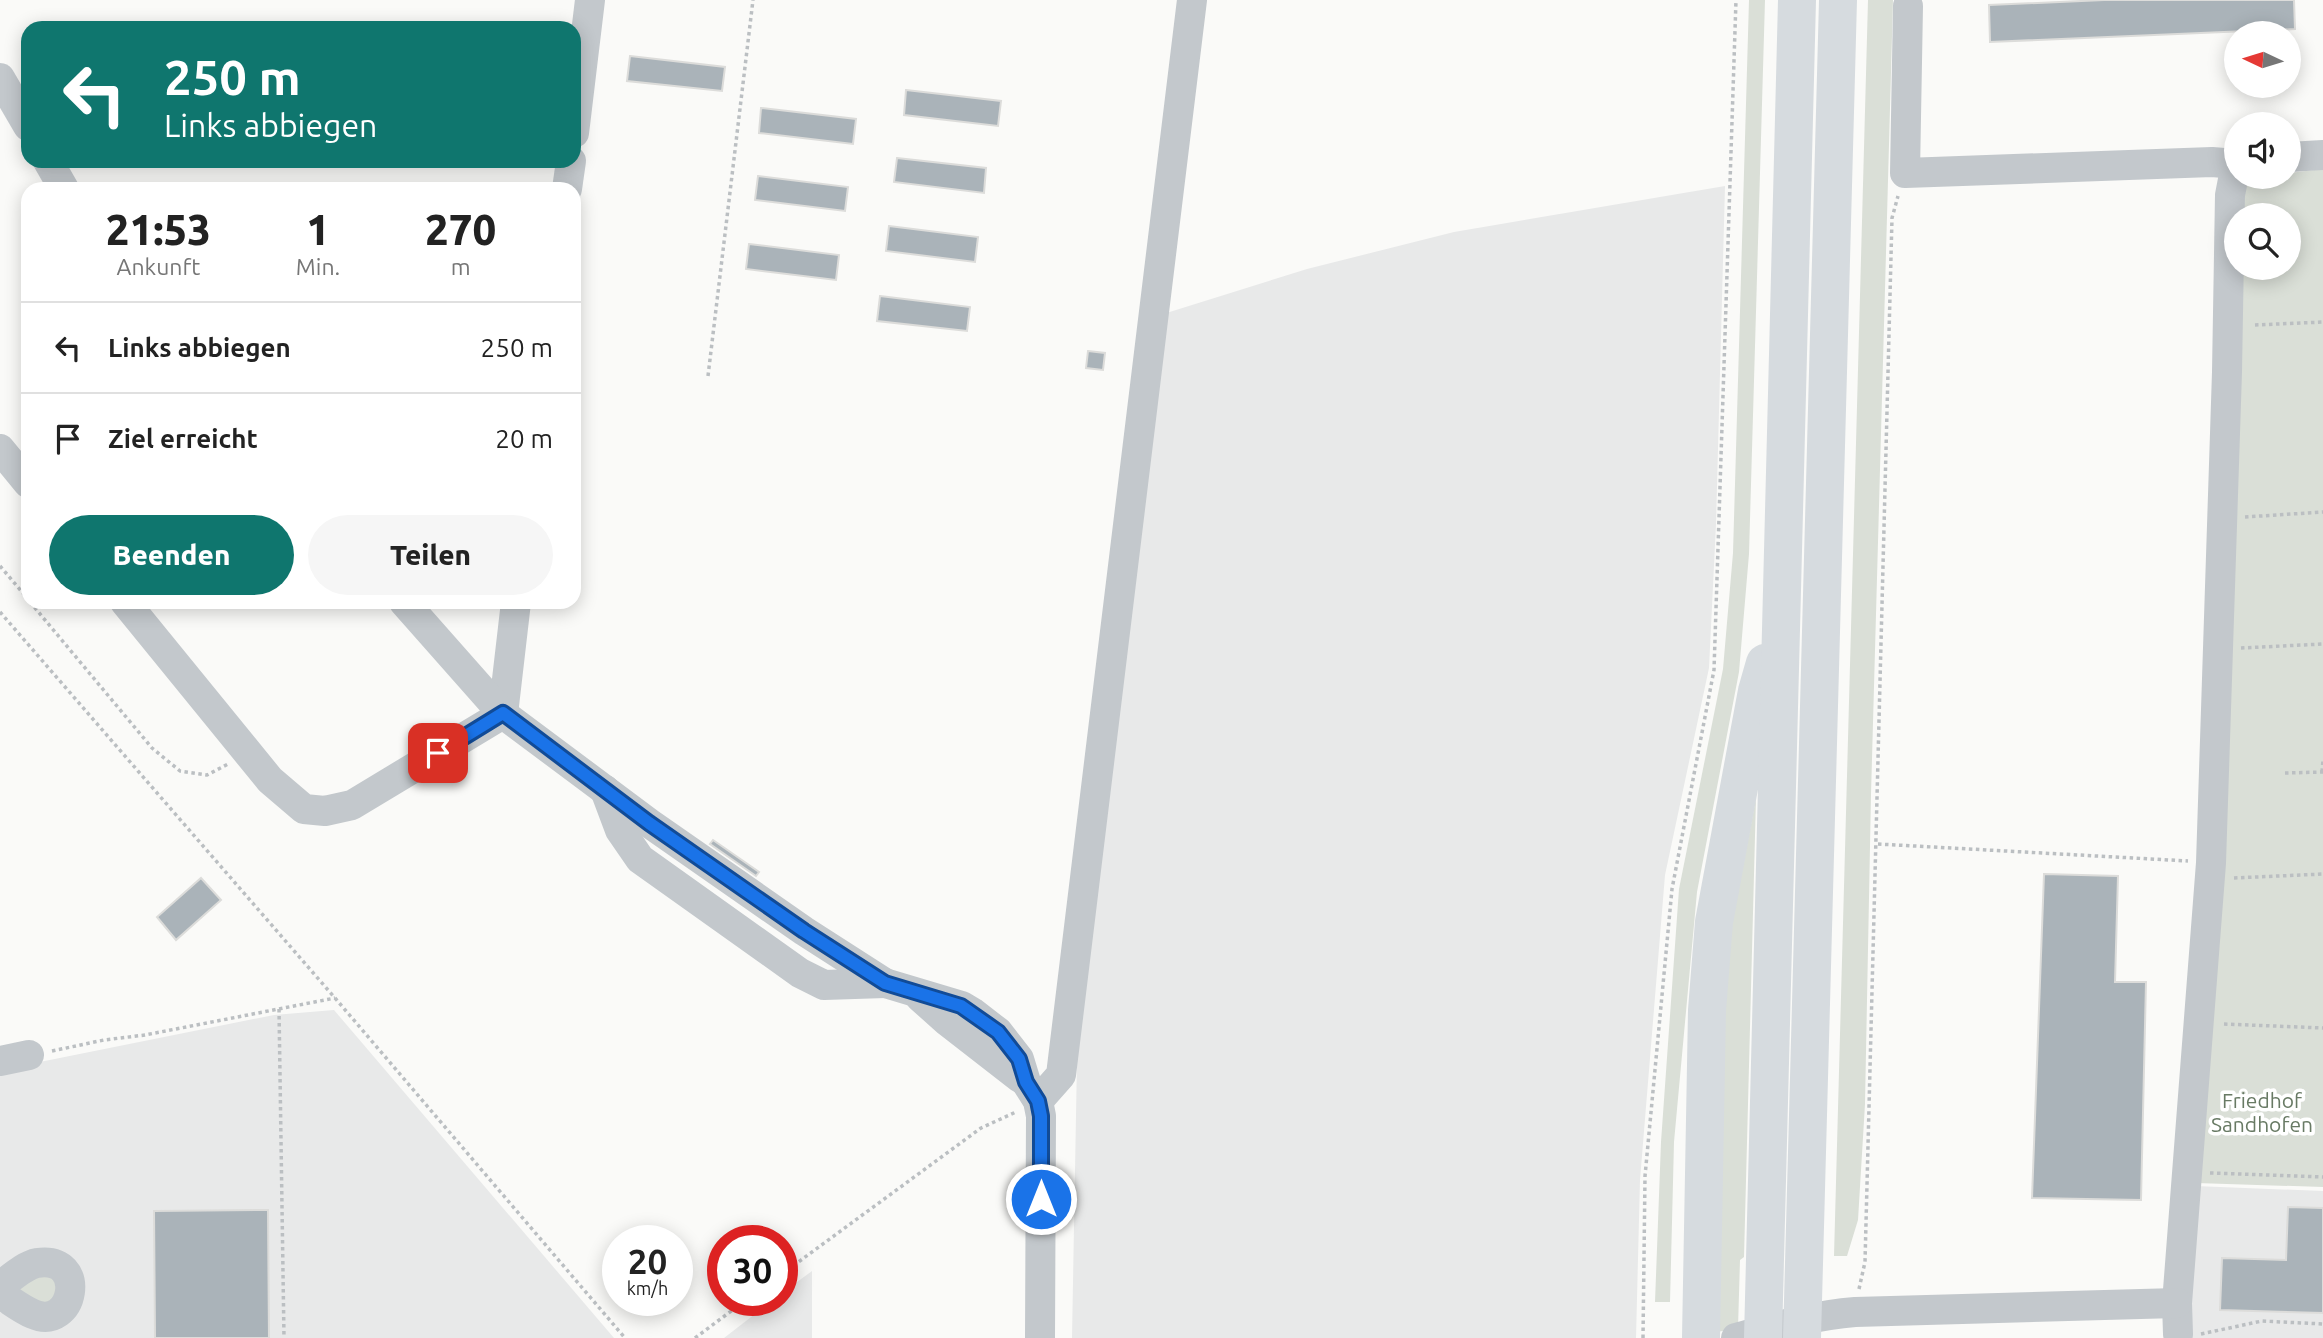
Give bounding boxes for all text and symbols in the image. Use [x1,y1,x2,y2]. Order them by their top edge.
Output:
north arrow [2224,21,2301,98]
map controls [2224,21,2301,280]
icon: left [49,49,140,140]
text: 250 m [164,49,301,104]
text: Links abbiegen [164,107,377,143]
button: sound [2224,112,2301,189]
button: search [2224,203,2301,280]
text: 21:53 [106,206,211,253]
text: 1 [306,206,330,253]
text: 270 [425,206,496,253]
text: Ankunft [117,254,200,279]
text: Min. [296,254,340,279]
text: m [451,254,471,279]
icon: left [49,329,87,367]
text: Links abbiegen [108,333,291,362]
text: 250 m [481,333,553,362]
icon: arrive [49,420,87,458]
text: Ziel erreicht [108,424,258,453]
text: 20 m [495,424,553,453]
button: Beenden [49,515,294,595]
button: Teilen [308,515,553,595]
pin [408,723,468,783]
icon: arrive [419,734,457,772]
park label: Friedhof Sandhofen [2211,1088,2313,1136]
position arrow [1004,1162,1078,1236]
speed limit sign: 30 [707,1225,798,1316]
text: 20 [628,1241,667,1281]
text: km/h [627,1278,668,1298]

